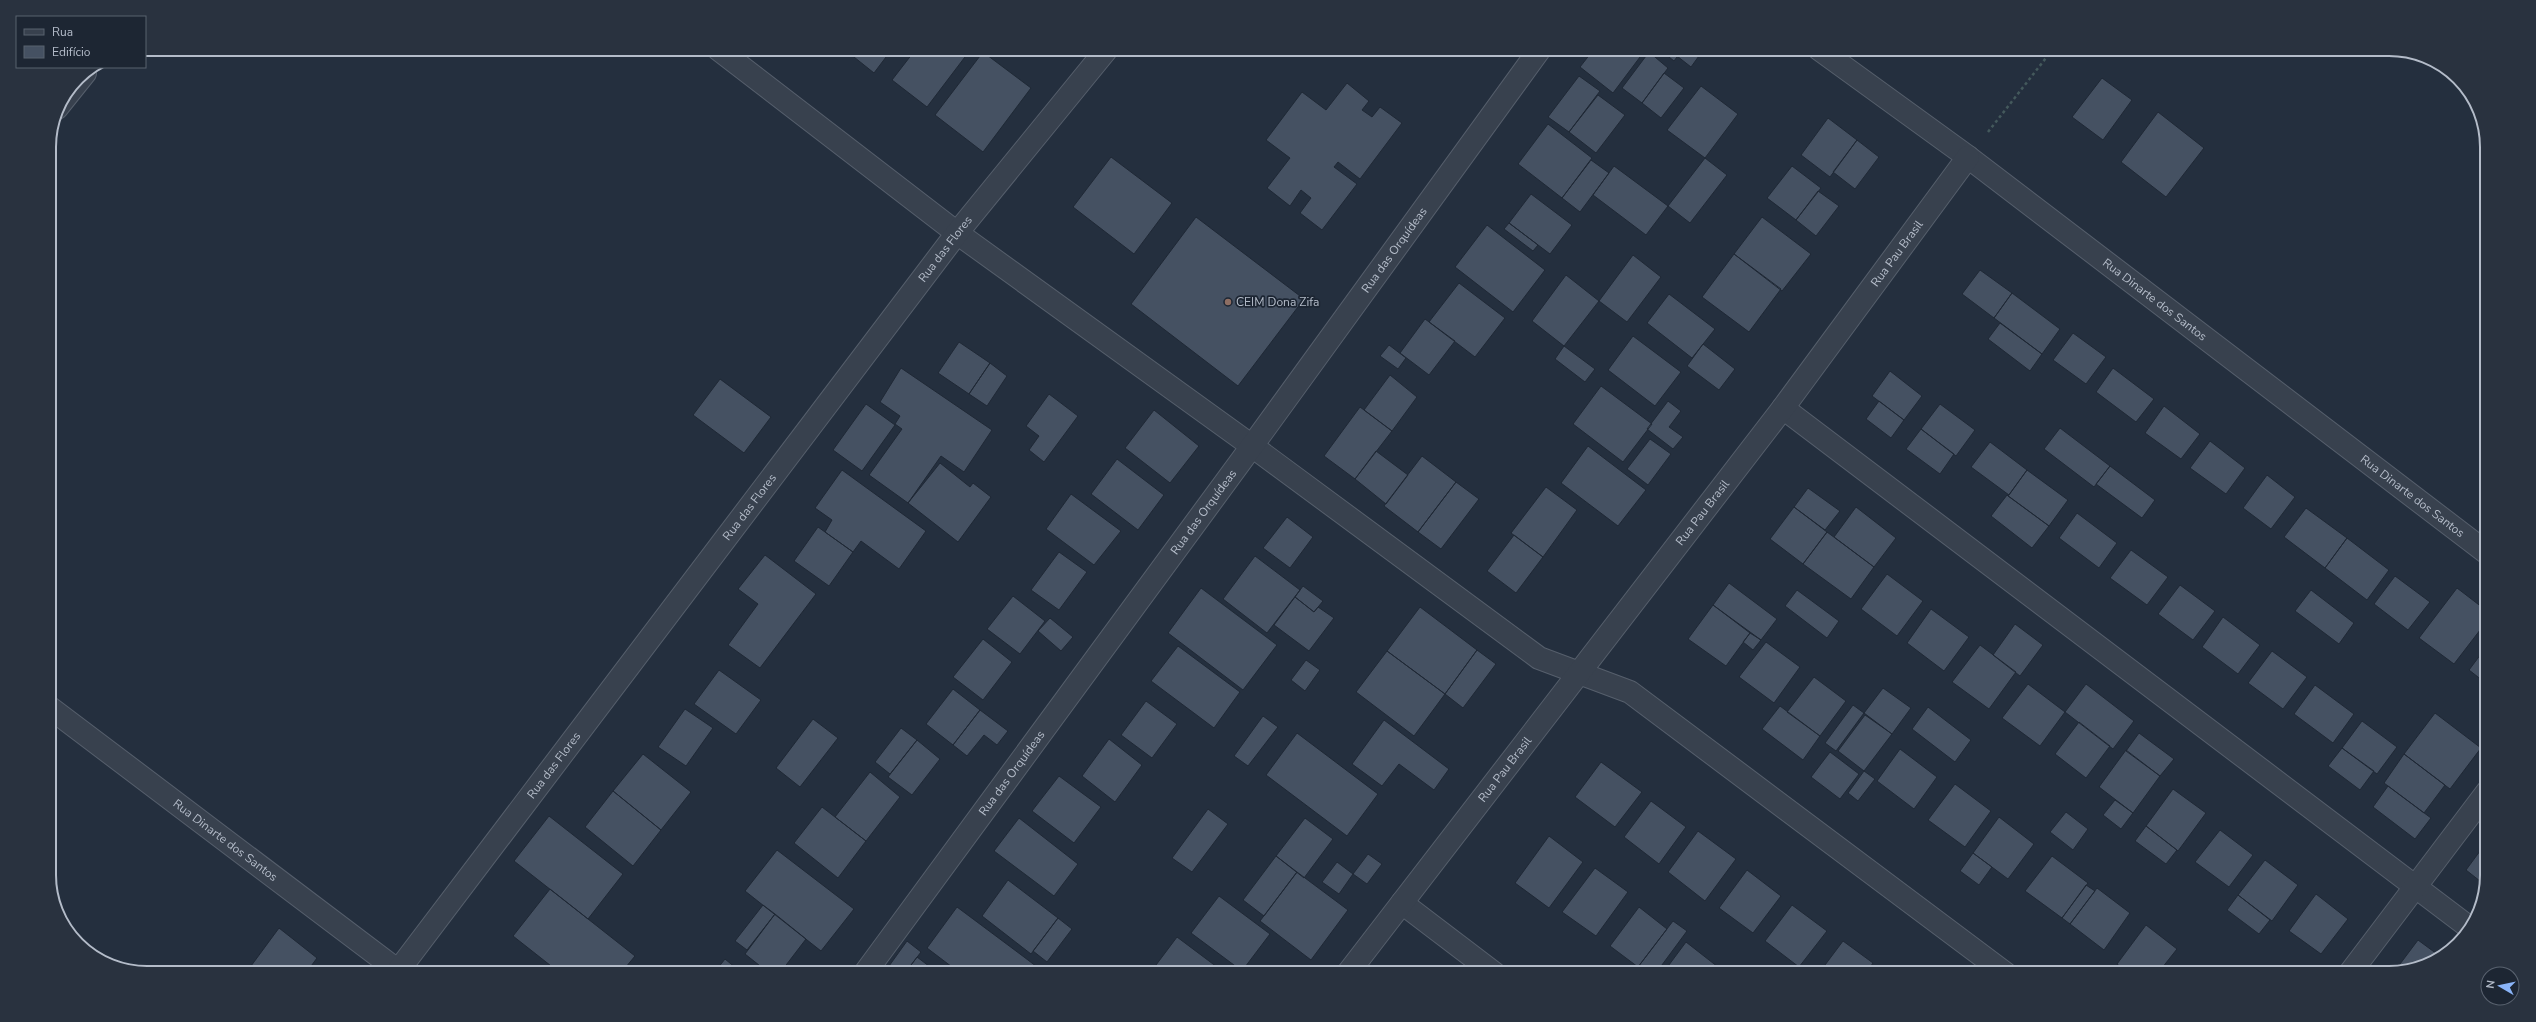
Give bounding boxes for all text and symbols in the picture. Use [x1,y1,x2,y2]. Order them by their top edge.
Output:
legend [16,16,146,68]
text: Rua [52,24,73,40]
text: Edifício [52,44,91,60]
street label: Rua das Orquídeas [1358,204,1431,296]
street label: Rua das Flores [915,212,976,285]
street label: Rua Pau Brasil [1867,217,1927,290]
street label: Rua Dinarte dos Santos [2099,255,2210,345]
place label: CEIM Dona Zifa [1236,294,1319,310]
marker: CEIM Dona Zifa [1223,297,1233,307]
street label: Rua Dinarte dos Santos [2357,451,2468,541]
street label: Rua das Orquídeas [1167,466,1240,558]
street label: Rua das Flores [719,470,780,544]
street label: Rua Pau Brasil [1672,476,1733,549]
street label: Rua das Orquídeas [975,727,1049,819]
street label: Rua das Flores [523,729,584,802]
street label: Rua Pau Brasil [1474,733,1535,805]
street label: Rua Dinarte dos Santos [170,796,281,885]
north arrow [2480,966,2520,1006]
text: N [2483,979,2499,990]

